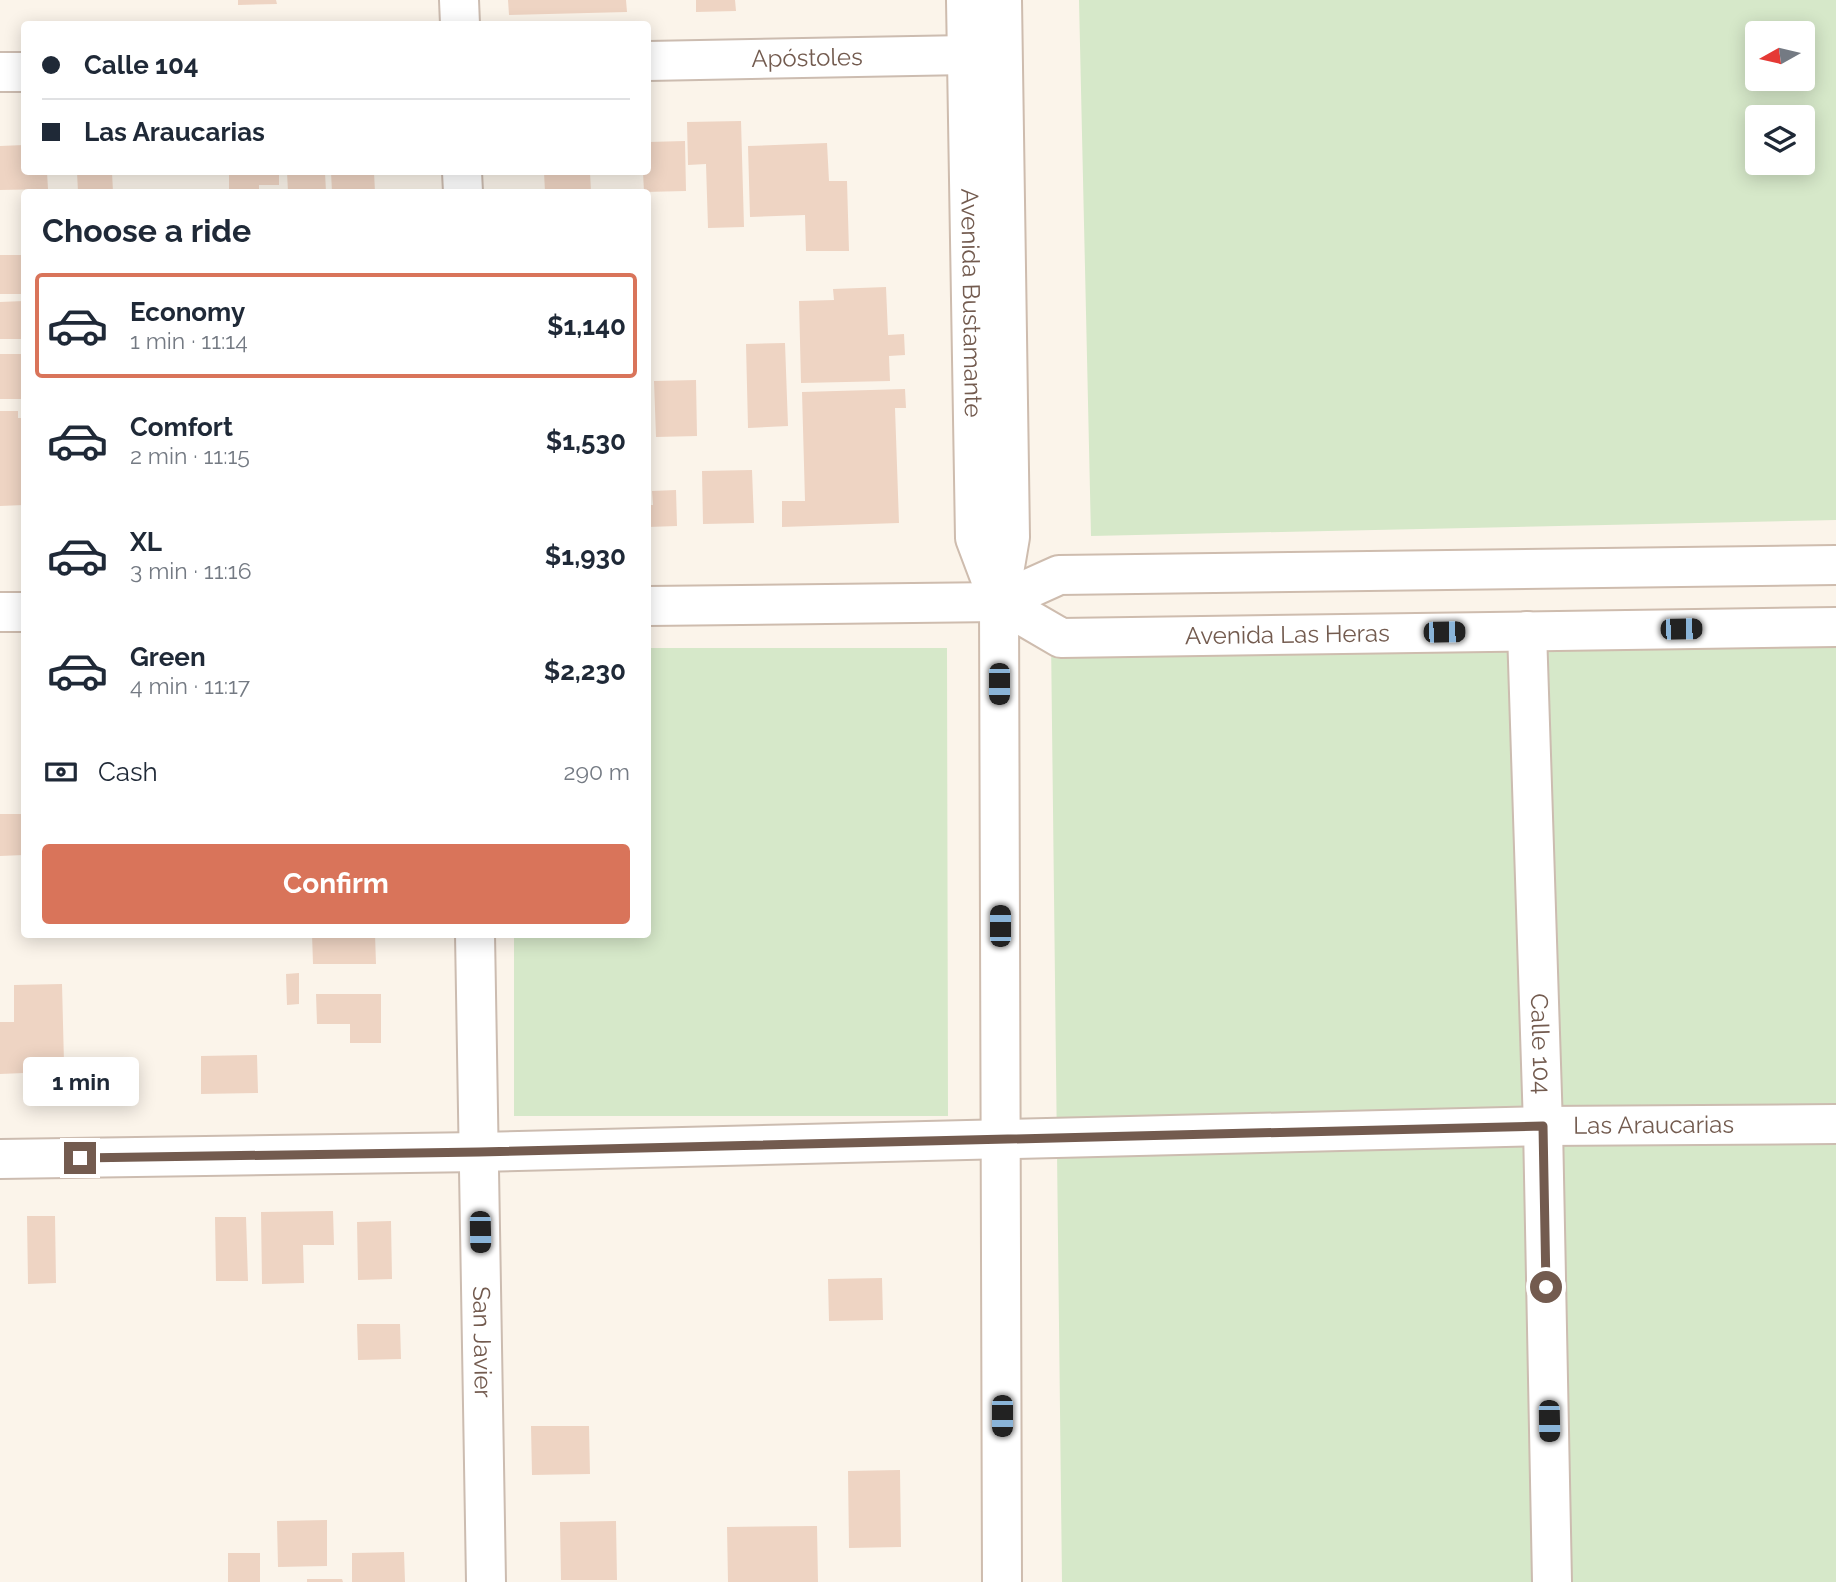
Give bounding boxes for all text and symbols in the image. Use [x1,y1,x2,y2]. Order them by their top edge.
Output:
north arrow [1745,21,1815,91]
map controls [1745,21,1815,175]
street label: Apóstoles [751,42,863,73]
text: Calle 104 [84,50,199,80]
button: layers [1745,105,1815,175]
text: Las Araucarias [84,117,265,147]
street label: Avenida Bustamante [955,188,988,418]
text: Choose a ride [42,212,251,249]
icon: car [46,294,109,357]
text: Economy [130,297,245,327]
text: $1,140 [547,311,626,341]
text: 1 min · 11:14 [130,327,248,354]
icon: car [46,409,109,472]
text: Comfort [130,412,233,442]
text: $1,530 [546,426,626,456]
text: 2 min · 11:15 [130,442,250,469]
icon: car [46,524,109,587]
text: XL [130,527,162,557]
text: $1,930 [545,541,626,571]
text: 3 min · 11:16 [130,557,252,584]
street label: Avenida Las Heras [1185,618,1390,650]
car [1660,618,1703,640]
car [1423,621,1466,643]
icon: car [46,639,109,702]
text: Green [130,642,206,672]
text: $2,230 [544,656,626,686]
car [989,663,1010,705]
text: 4 min · 11:17 [130,672,250,699]
icon: cash [42,753,80,791]
text: Cash [98,757,158,787]
text: 290 m [563,758,630,785]
button: Confirm [42,844,630,924]
car [990,905,1011,947]
street label: Calle 104 [1525,993,1557,1095]
callout: 1 min [22,1056,138,1106]
text: 1 min [52,1068,110,1095]
street label: Las Araucarias [1573,1110,1734,1140]
route end [64,1142,96,1174]
car [470,1211,491,1253]
route start [1530,1271,1562,1303]
street label: San Javier [467,1286,498,1399]
car [992,1395,1013,1437]
car [1539,1400,1560,1442]

